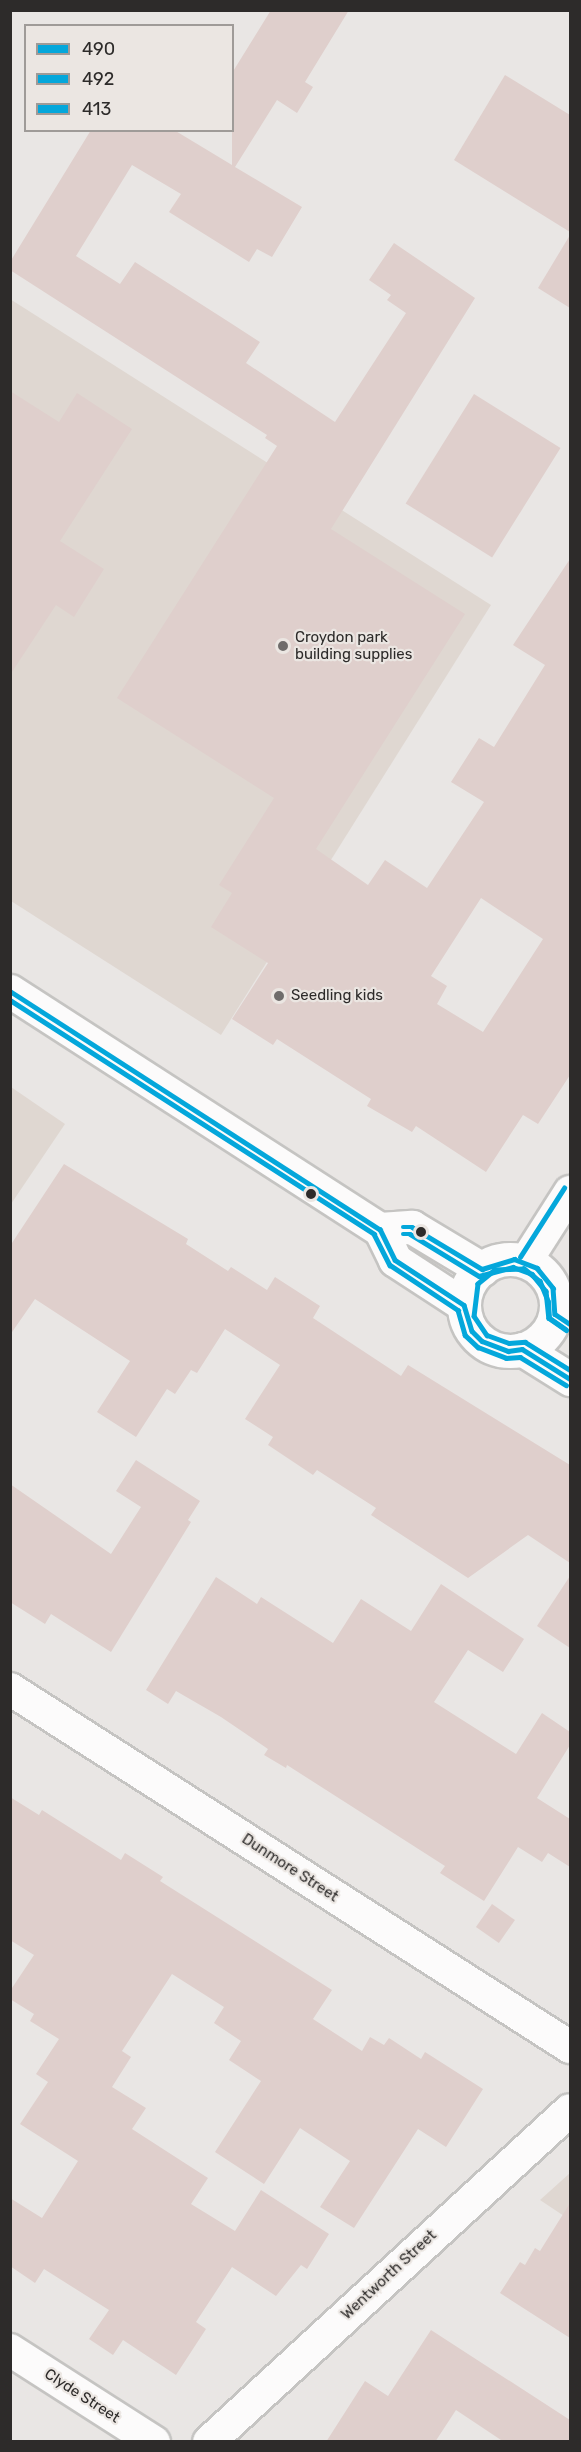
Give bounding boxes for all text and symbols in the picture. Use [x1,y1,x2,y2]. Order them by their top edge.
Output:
legend [24,24,234,132]
text: 490 [82,38,115,60]
text: 492 [82,68,114,90]
text: 413 [82,98,111,120]
place label: Croydon park building supplies [295,628,412,663]
marker: Croydon park building supplies [276,639,290,653]
place label: Seedling kids [291,987,383,1005]
marker: Seedling kids [272,989,286,1003]
unlabelled marker [305,1188,317,1200]
unlabelled marker [415,1226,427,1238]
street label: Dunmore Street [238,1830,342,1906]
street label: Wentworth Street [338,2226,440,2324]
street label: Clyde Street [41,2365,123,2427]

